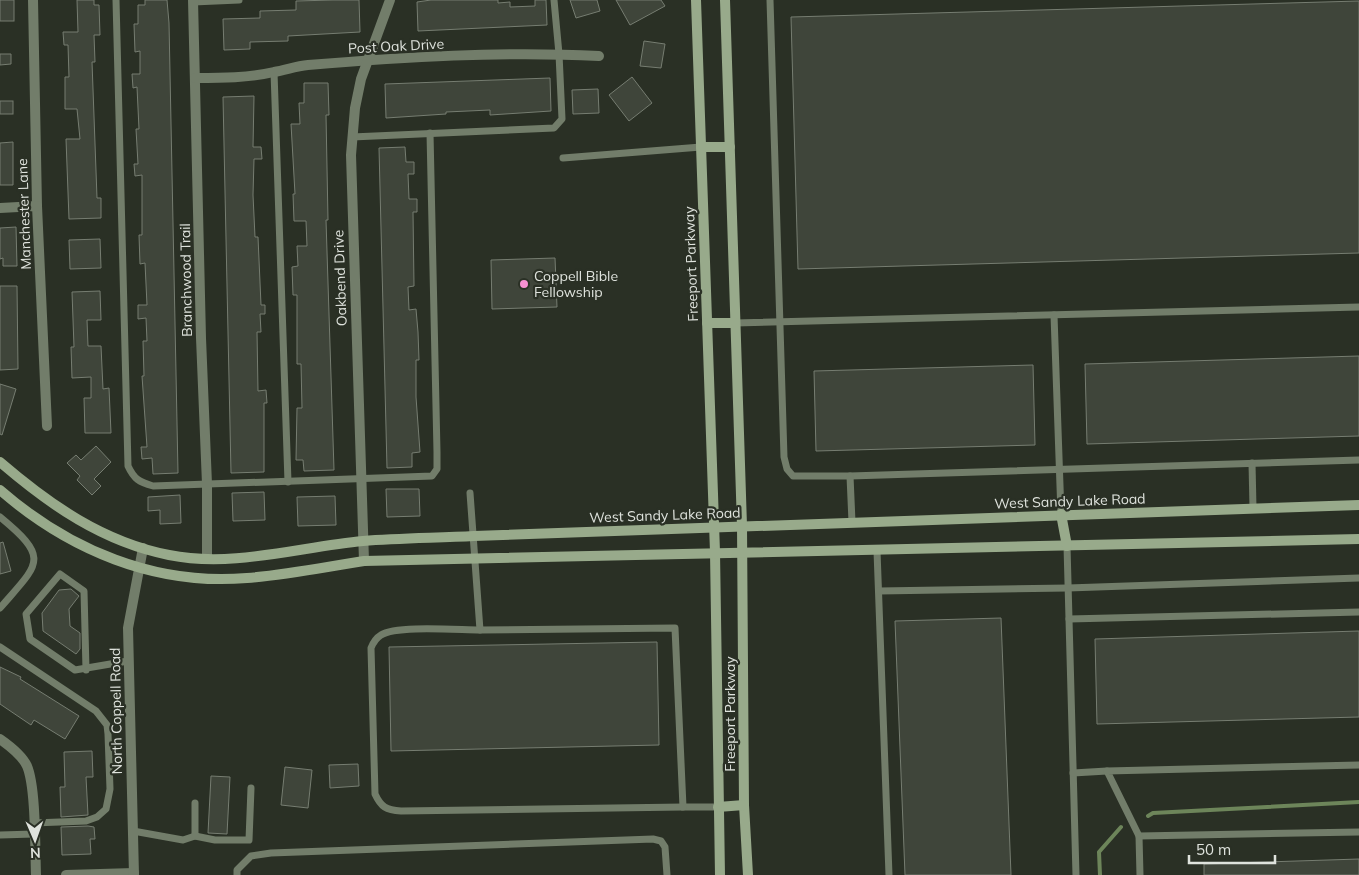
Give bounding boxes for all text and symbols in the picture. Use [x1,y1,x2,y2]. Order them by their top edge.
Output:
street label: Post Oak Drive [348,34,444,58]
street label: Manchester Lane [13,158,35,270]
street label: Freeport Parkway [680,205,702,322]
street label: Branchwood Trail [176,223,196,337]
street label: Oakbend Drive [329,229,351,327]
place label: Coppell Bible Fellowship [534,267,618,301]
marker: Coppell Bible Fellowship [518,278,530,290]
street label: West Sandy Lake Road [994,489,1146,513]
street label: West Sandy Lake Road [589,503,741,527]
street label: North Coppell Road [106,647,126,775]
street label: Freeport Parkway [721,656,739,772]
north arrow [10,815,60,865]
scale bar [1189,832,1275,864]
text: 50 m [1196,840,1231,859]
text: N [30,844,41,862]

